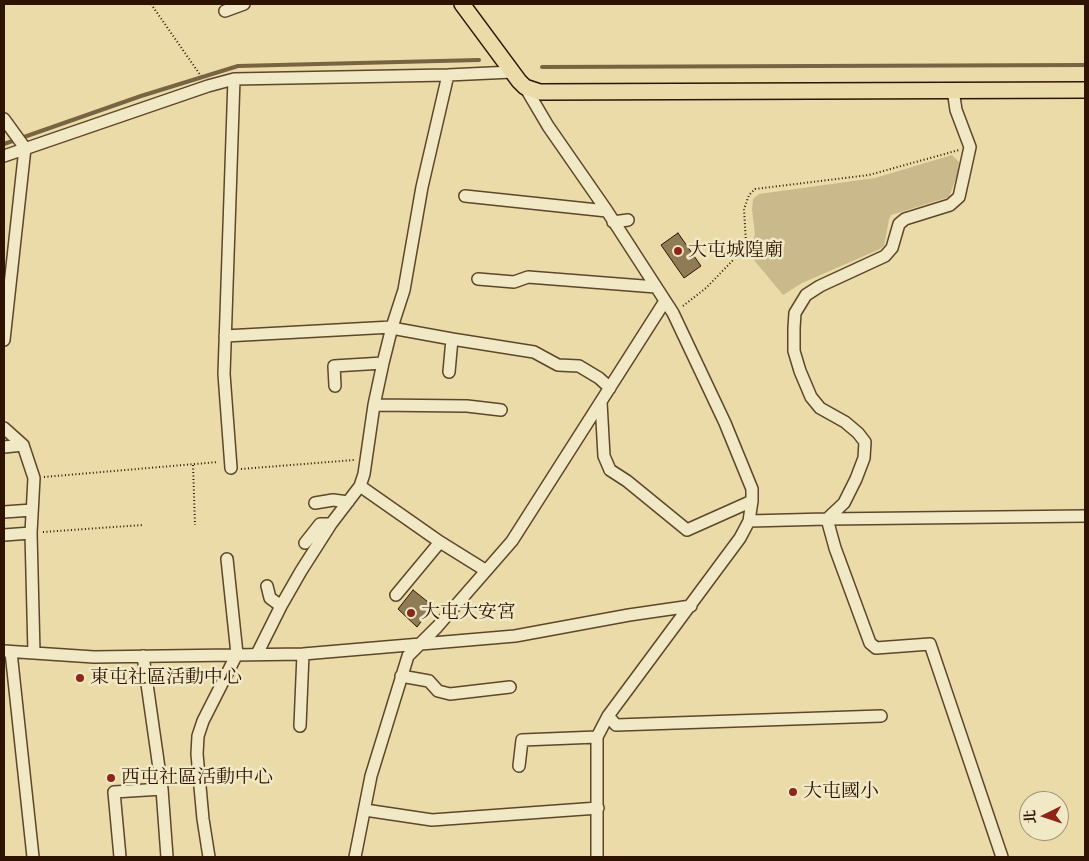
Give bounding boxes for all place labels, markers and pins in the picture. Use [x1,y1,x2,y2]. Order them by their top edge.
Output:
place label: 大屯城隍廟 [688,240,783,262]
marker: 大屯城隍廟 [672,245,684,257]
place label: 大屯大安宮 [421,602,516,624]
marker: 大屯大安宮 [405,607,417,619]
place label: 東屯社區活動中心 [90,667,242,689]
marker: 東屯社區活動中心 [74,672,86,684]
place label: 西屯社區活動中心 [121,767,273,789]
marker: 西屯社區活動中心 [105,772,117,784]
place label: 大屯國小 [803,781,879,803]
marker: 大屯國小 [787,786,799,798]

